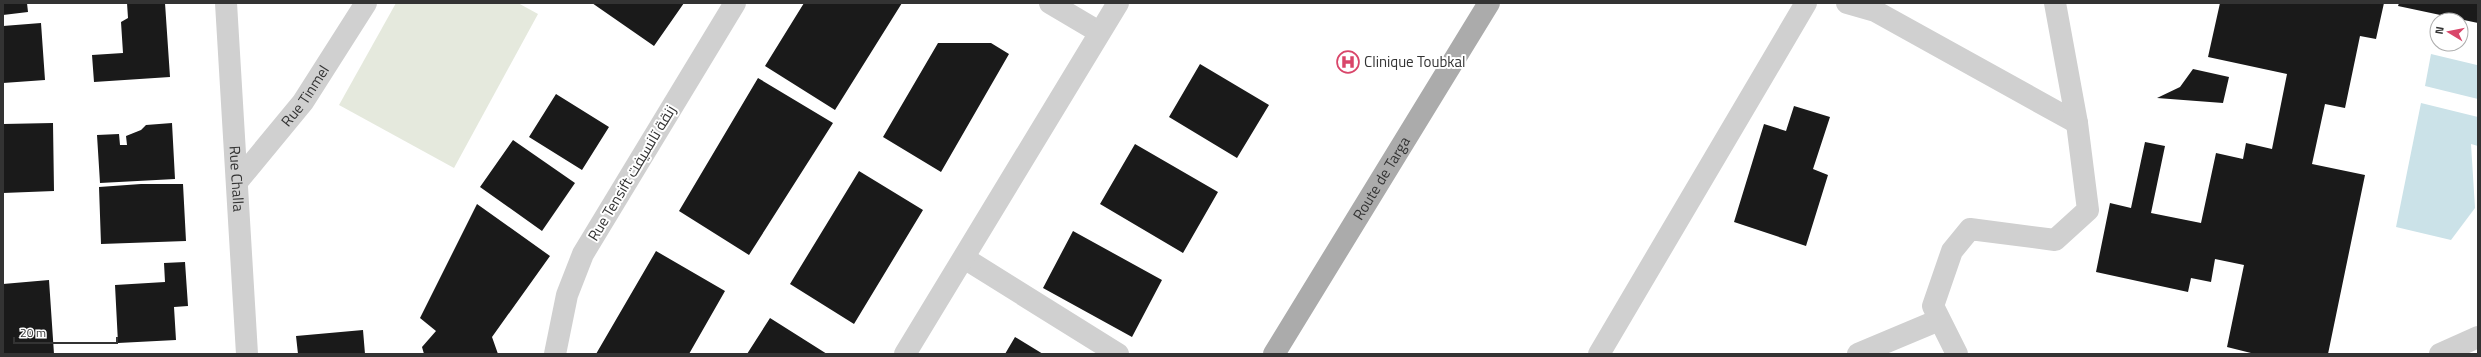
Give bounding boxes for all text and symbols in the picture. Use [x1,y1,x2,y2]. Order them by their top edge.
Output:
north arrow [2429,12,2469,52]
text: N [2431,25,2448,35]
hospital icon: Clinique Toubkal [1335,49,1361,75]
place label: Clinique Toubkal [1364,50,1465,73]
street label: Rue Tinmel [275,60,335,131]
street label: Rue Tensift زنقة تانسيفت [582,100,681,245]
street label: Route de Targa [1347,131,1416,224]
street label: Rue Challa [224,145,250,213]
scale bar [14,319,117,345]
text: 20 m [20,323,46,342]

